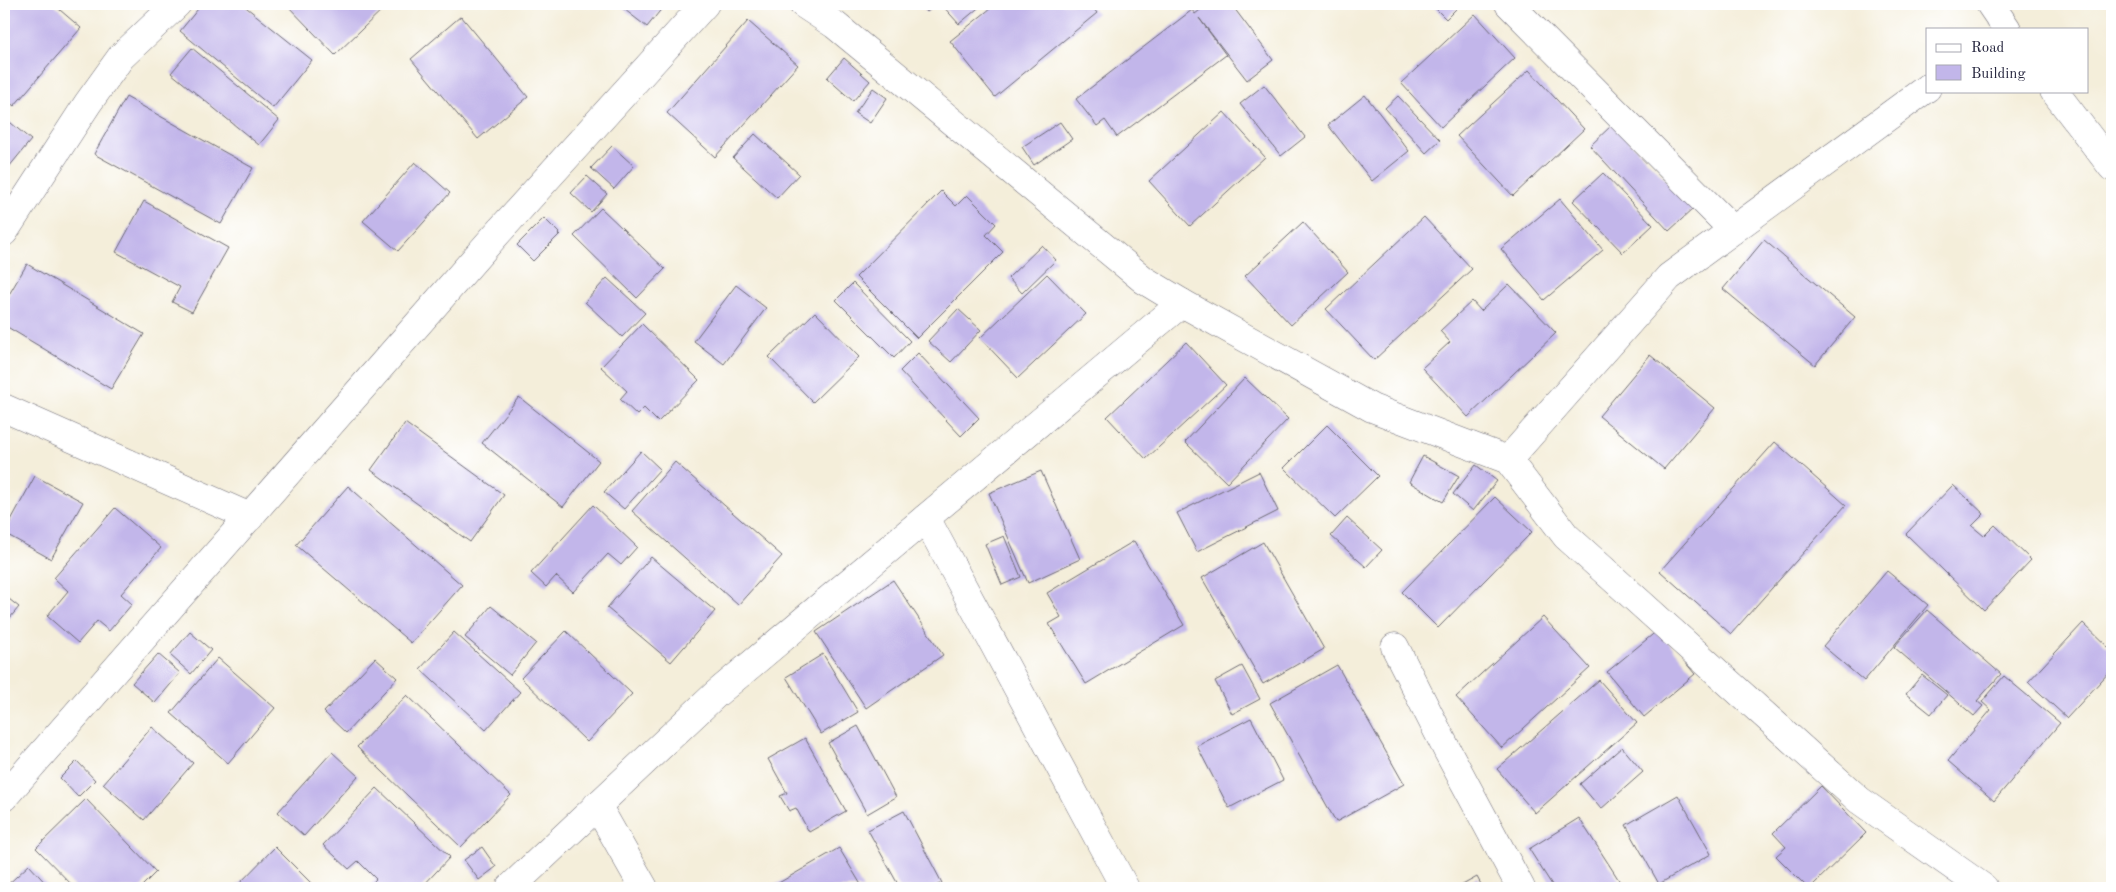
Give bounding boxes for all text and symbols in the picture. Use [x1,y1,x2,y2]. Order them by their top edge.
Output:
legend [1926,28,2088,92]
text: Road [1971,41,2005,56]
text: Building [1971,67,2026,82]

